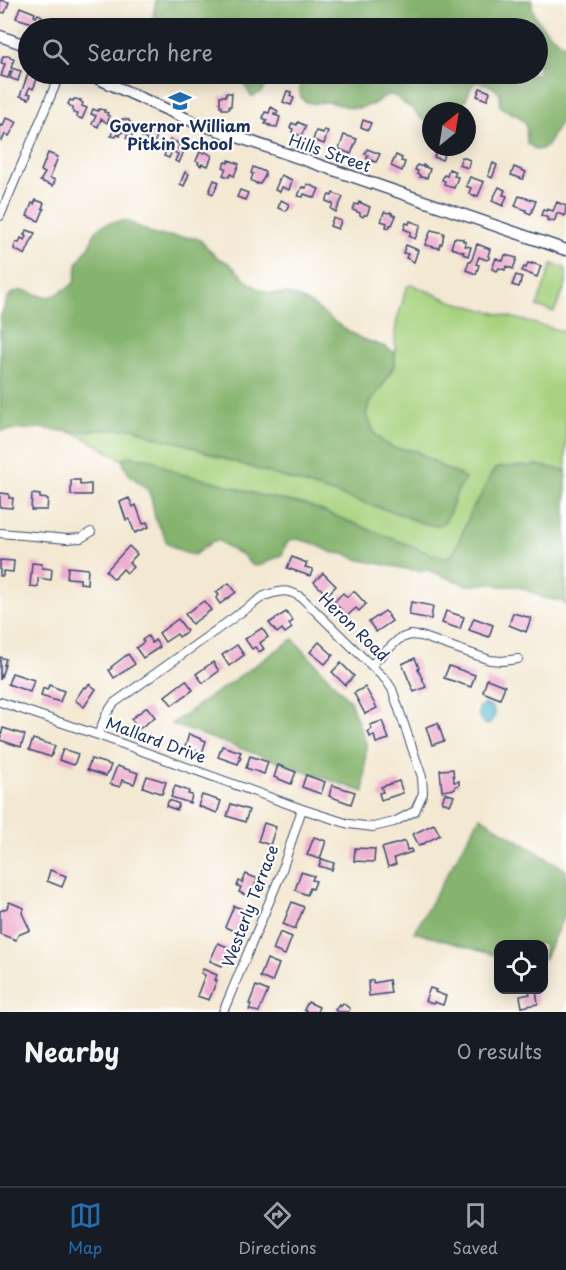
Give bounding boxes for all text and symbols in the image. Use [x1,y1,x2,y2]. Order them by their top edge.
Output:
search box [18,18,548,84]
icon: search [39,35,72,68]
text: Search here [87,35,213,68]
school or university icon: Governor William Pitkin School [167,88,193,114]
north arrow [422,102,476,156]
place label: Governor William Pitkin School [109,113,251,155]
street label: Hills Street [286,127,375,177]
street label: Heron Road [314,586,395,666]
street label: Mallard Drive [103,710,210,768]
street label: Westerly Terrace [215,841,283,970]
map controls [494,940,548,994]
button: locate [494,940,548,994]
text: Nearby [24,1032,119,1071]
text: 0 results [457,1036,542,1066]
tab: Map [68,1199,102,1259]
tab: Directions [238,1199,316,1259]
tab: Saved [452,1199,498,1259]

